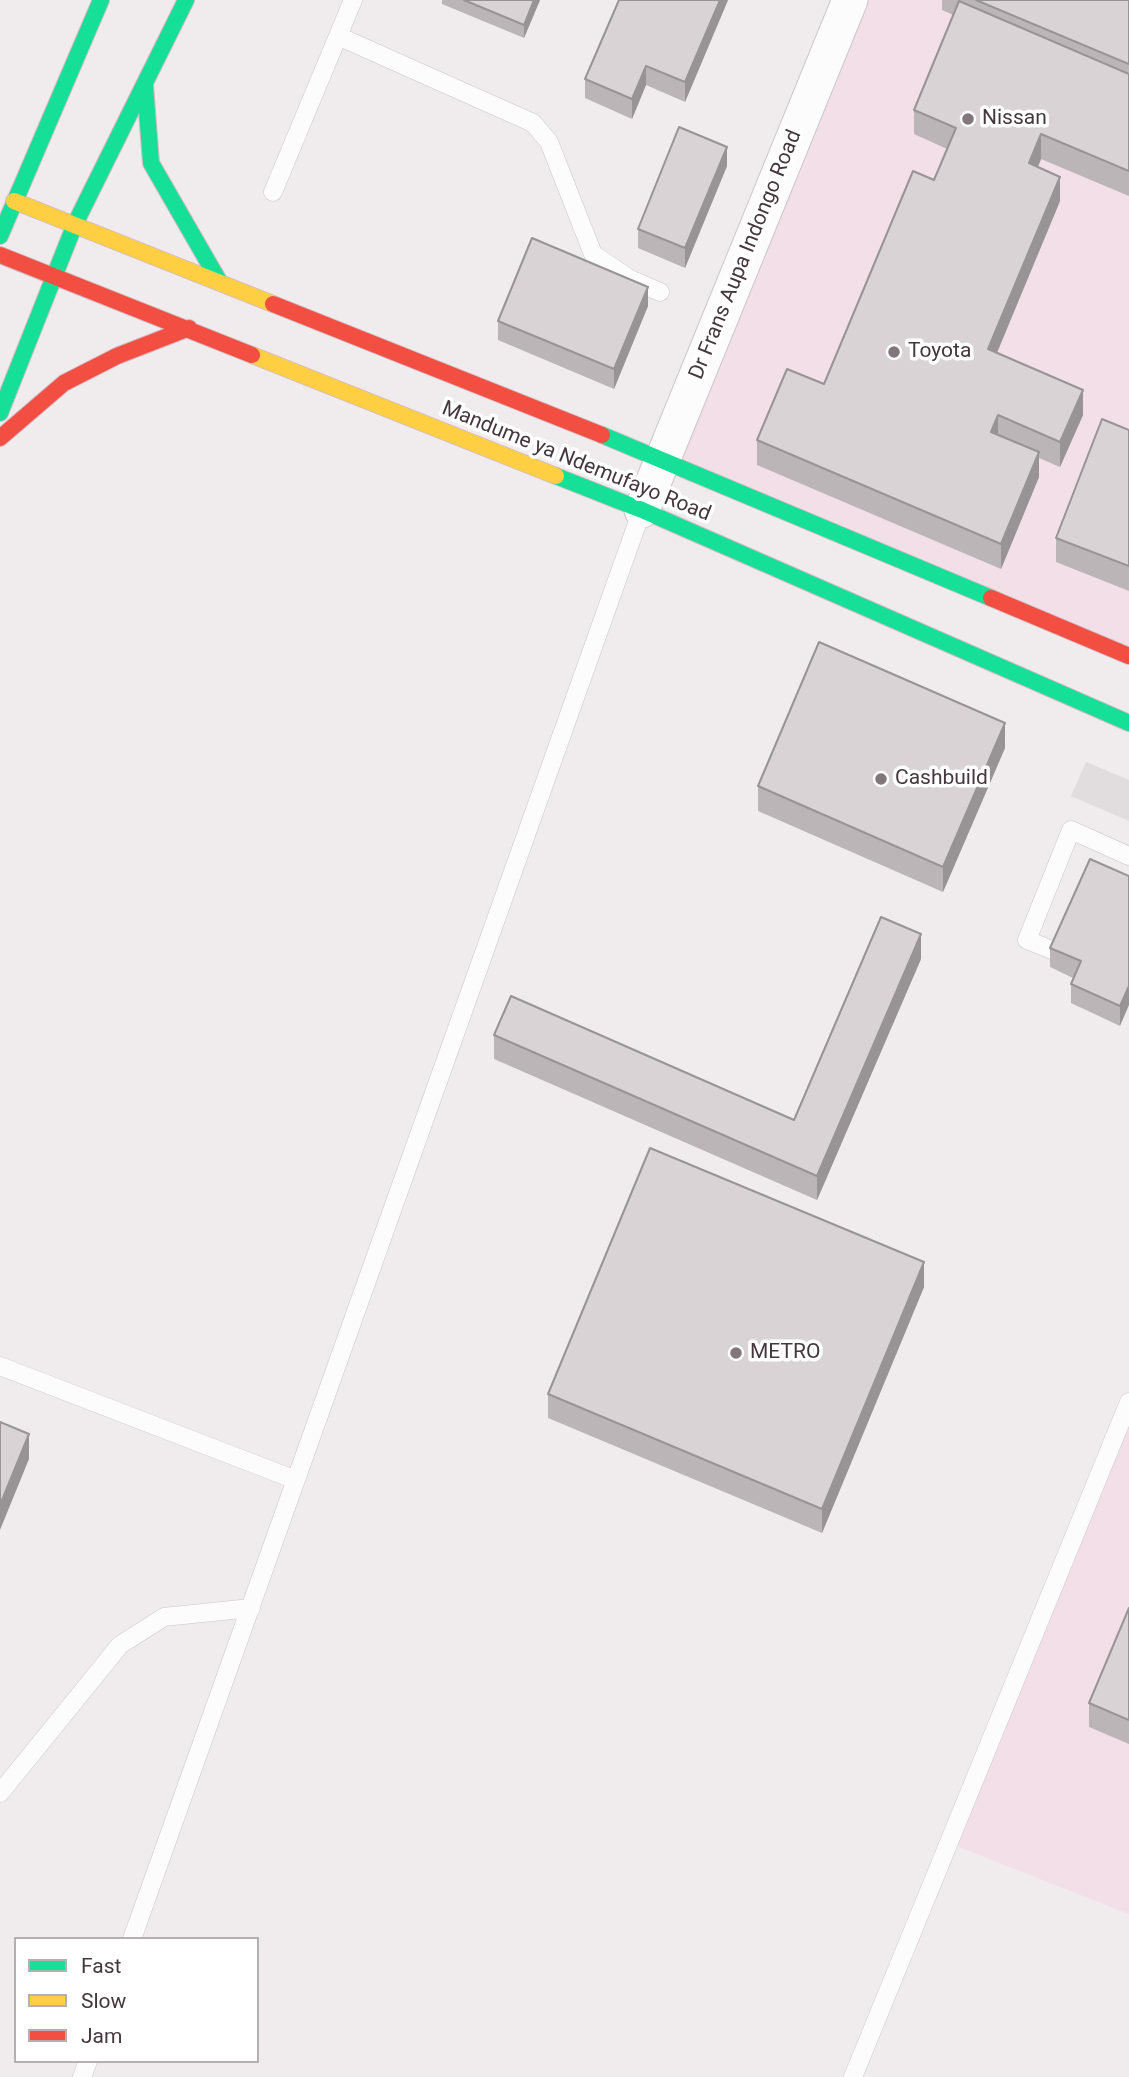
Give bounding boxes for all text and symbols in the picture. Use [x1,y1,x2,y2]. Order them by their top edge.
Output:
place label: Nissan [982,106,1047,132]
marker: Nissan [960,111,976,127]
street label: Dr Frans Aupa Indongo Road [684,127,808,383]
place label: Toyota [908,339,971,365]
marker: Toyota [886,344,902,360]
street label: Mandume ya Ndemufayo Road [438,396,714,528]
place label: Cashbuild [895,766,988,792]
marker: Cashbuild [873,771,889,787]
place label: METRO [750,1340,820,1366]
marker: METRO [728,1345,744,1361]
legend [14,1937,259,2063]
text: Fast [81,1954,121,1978]
text: Slow [81,1989,126,2013]
text: Jam [81,2024,122,2048]

